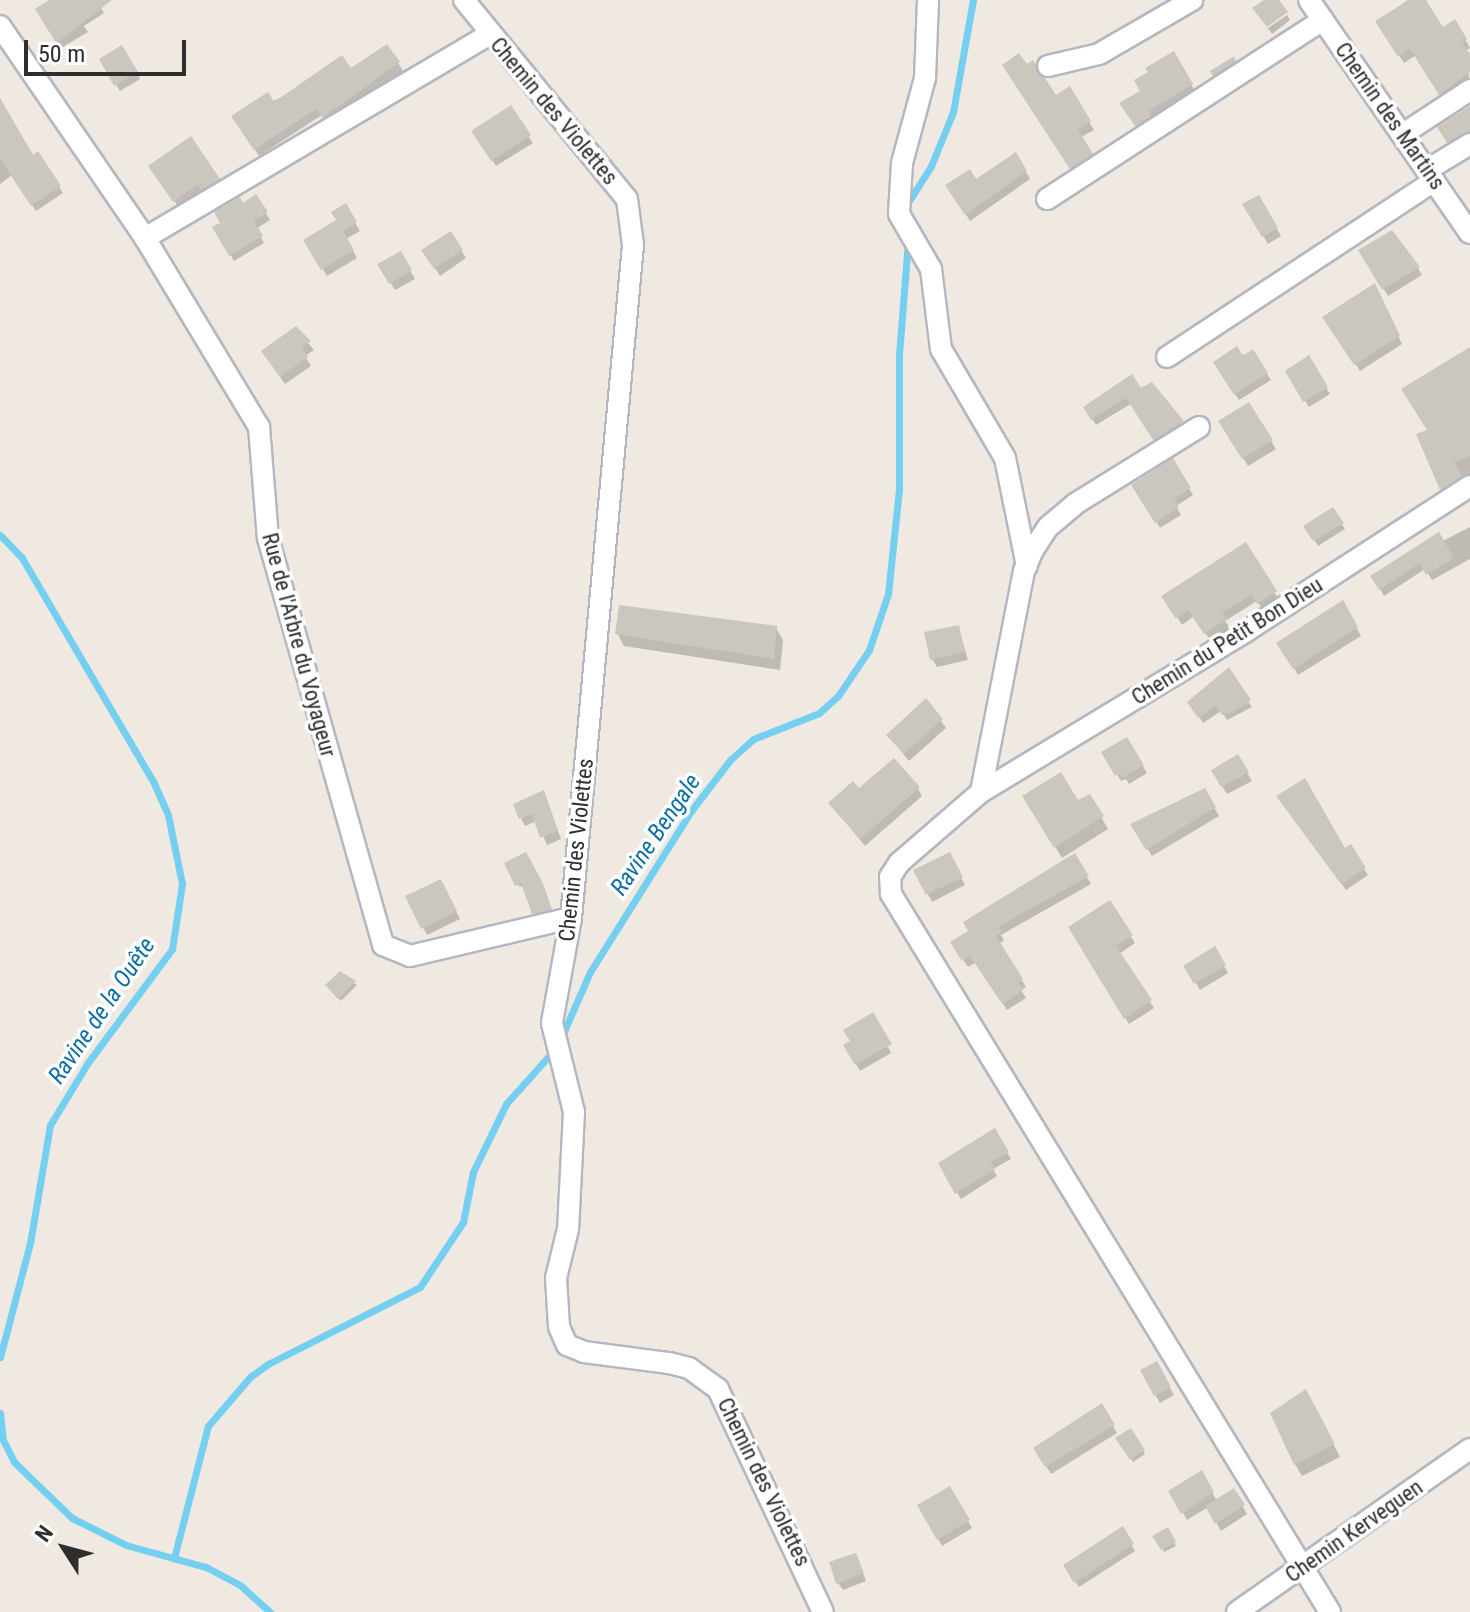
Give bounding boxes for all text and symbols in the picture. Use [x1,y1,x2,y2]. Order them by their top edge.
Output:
scale bar [28,24,190,74]
street label: Chemin des Violettes [485,32,623,190]
street label: Chemin des Martins [1329,37,1451,195]
text: 50 m [38,40,85,68]
street label: Rue de l'Arbre du Voyageur [256,530,342,760]
street label: Chemin du Petit Bon Dieu [1127,571,1327,711]
street label: Chemin des Violettes [553,757,599,943]
water label: Ravine Bengale [605,769,707,901]
water label: Ravine de la Ouête [42,932,162,1090]
street label: Chemin des Violettes [712,1393,816,1571]
street label: Chemin Kerveguen [1280,1474,1428,1588]
north arrow [24,1508,104,1588]
text: N [30,1521,58,1546]

